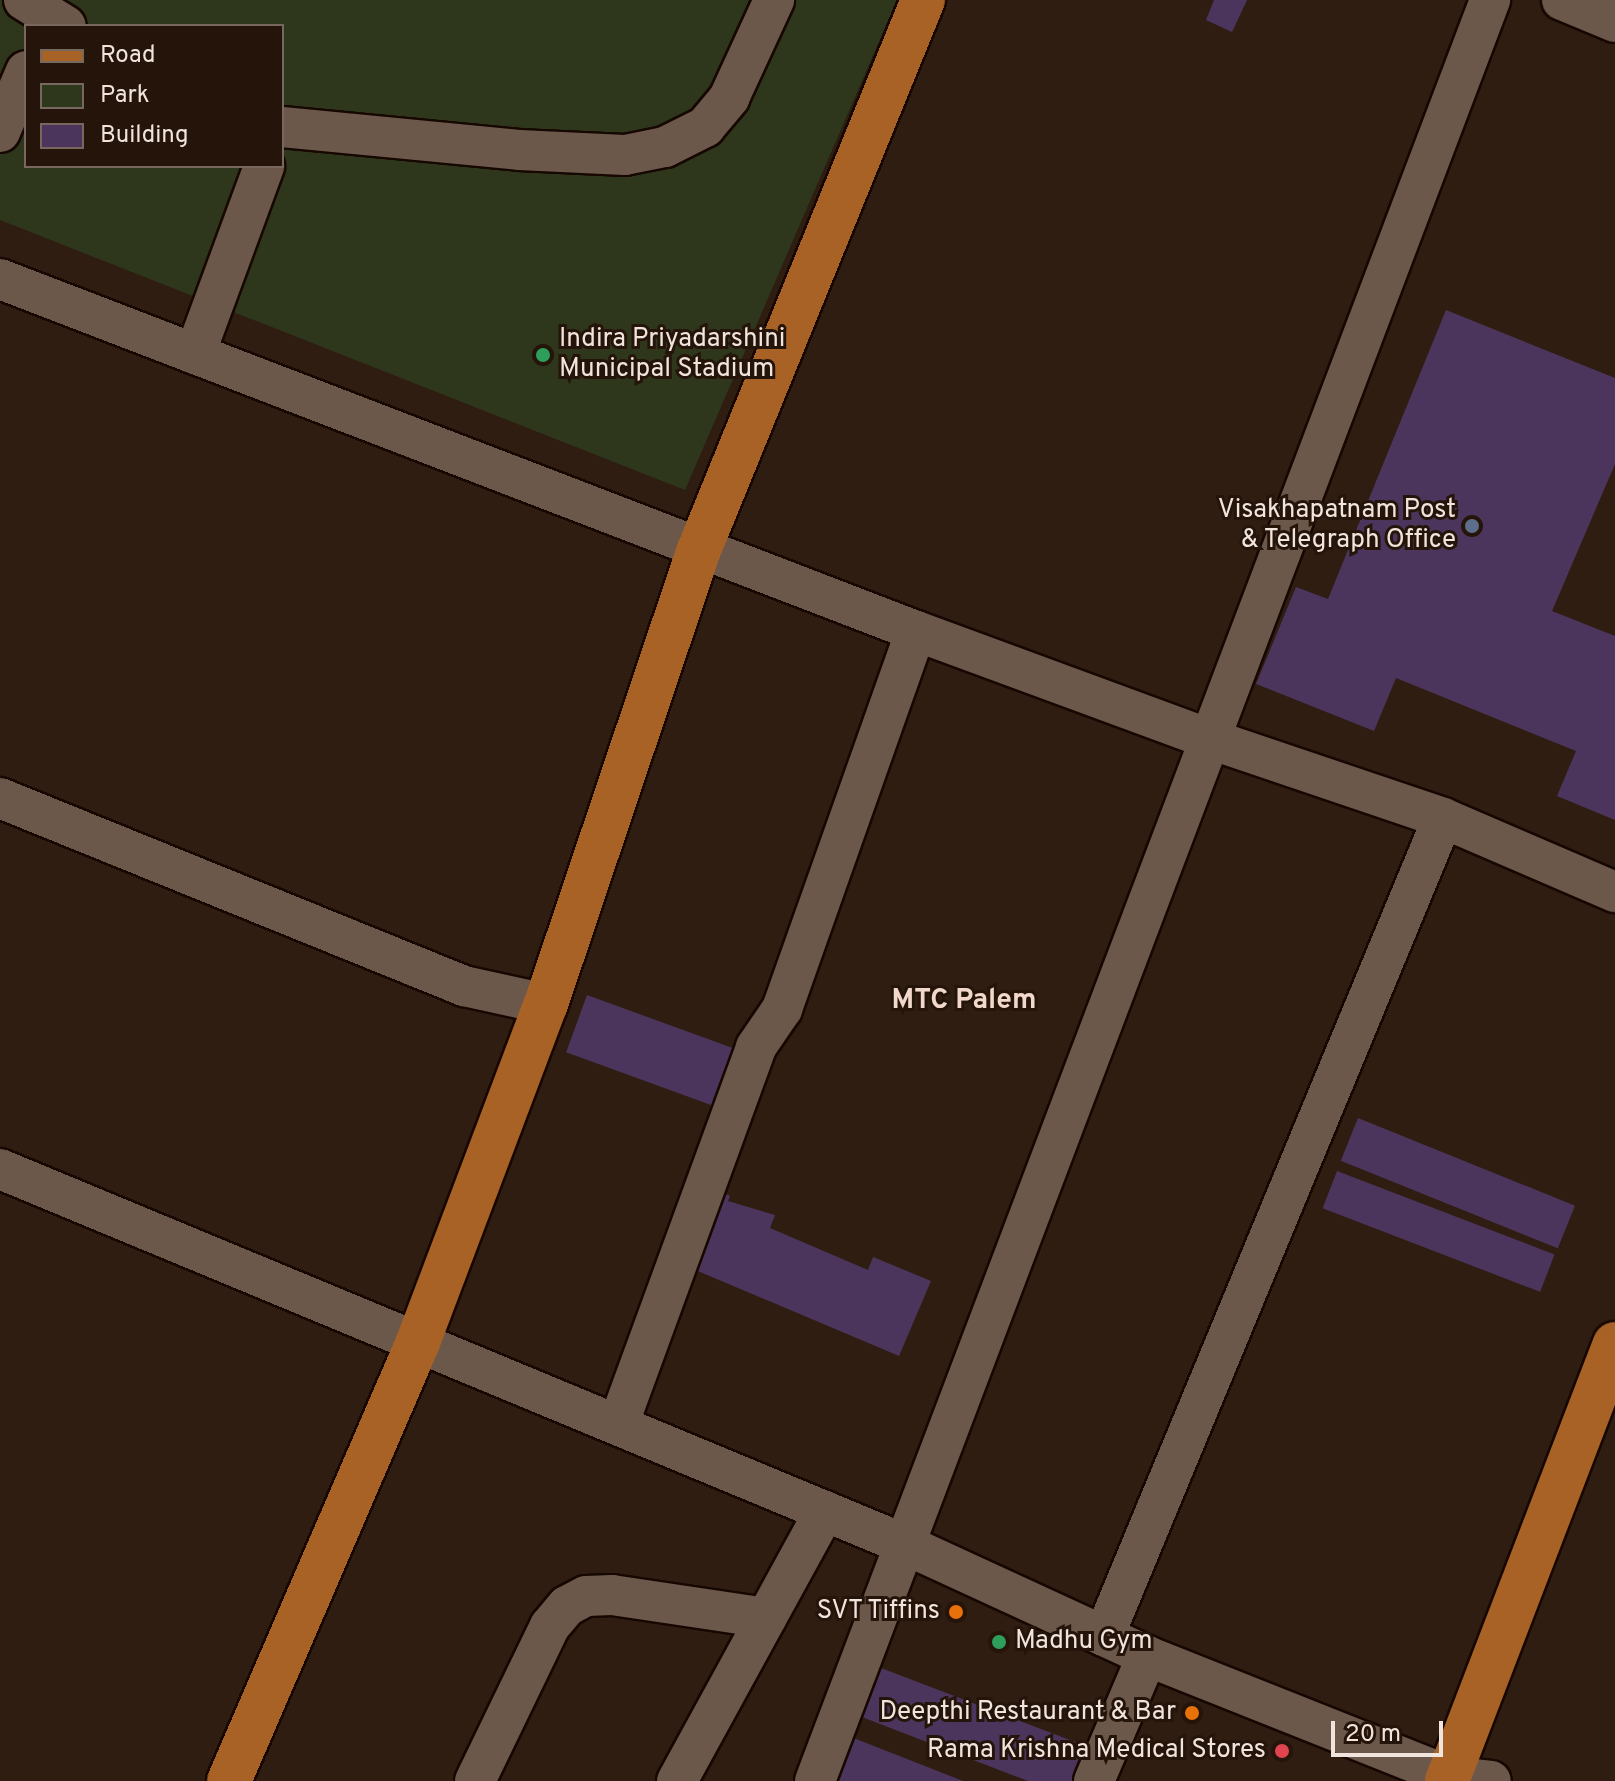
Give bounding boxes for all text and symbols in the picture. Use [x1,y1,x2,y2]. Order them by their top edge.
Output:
legend [24,24,284,168]
text: Road [100,41,156,71]
text: Park [100,81,150,111]
text: Building [100,121,189,151]
place label: Indira Priyadarshini Municipal Stadium [559,324,785,386]
marker: Indira Priyadarshini Municipal Stadium [534,346,552,364]
place label: Visakhapatnam Post & Telegraph Office [1218,495,1456,556]
marker: Visakhapatnam Post & Telegraph Office [1463,517,1481,535]
district label: MTC Palem [892,984,1036,1018]
place label: SVT Tiffins [815,1596,940,1628]
marker: SVT Tiffins [947,1603,965,1621]
place label: Madhu Gym [1015,1626,1153,1658]
marker: Madhu Gym [990,1633,1008,1651]
place label: Deepthi Restaurant & Bar [879,1697,1176,1729]
marker: Deepthi Restaurant & Bar [1183,1704,1201,1722]
scale bar [1335,1705,1447,1755]
text: 20 m [1345,1720,1401,1750]
place label: Rama Krishna Medical Stores [927,1735,1266,1767]
marker: Rama Krishna Medical Stores [1273,1742,1291,1760]

